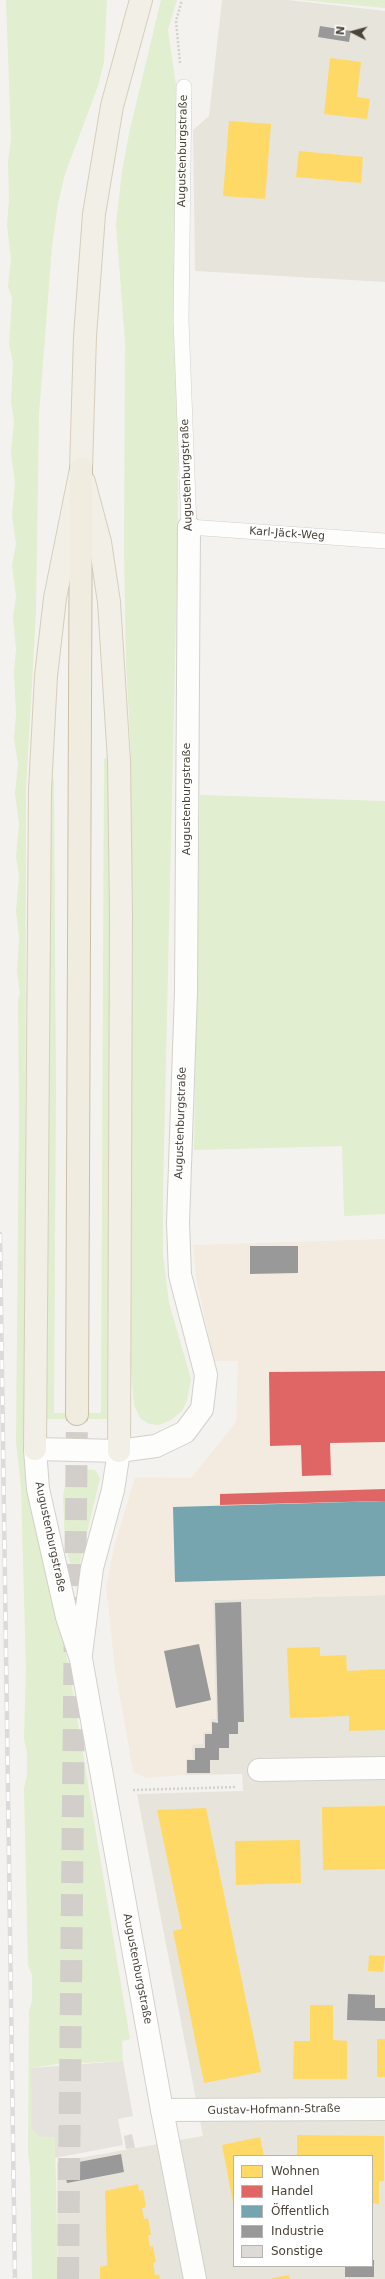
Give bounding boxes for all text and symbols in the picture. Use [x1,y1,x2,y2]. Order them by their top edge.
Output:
north arrow [333,12,373,52]
text: N [334,25,348,36]
street label: Augustenburgstraße [175,95,191,207]
street label: Augustenburgstraße [178,419,196,531]
street label: Karl-Jäck-Weg [249,525,325,543]
street label: Augustenburgstraße [180,743,194,855]
street label: Augustenburgstraße [172,1067,190,1179]
street label: Augustenburgstraße [32,1481,68,1593]
street label: Augustenburgstraße [120,1913,154,2025]
street label: Gustav-Hofmann-Straße [207,2102,341,2118]
legend [233,2155,373,2267]
text: Wohnen [271,2164,320,2178]
text: Handel [271,2184,313,2198]
text: Öffentlich [271,2204,329,2218]
text: Industrie [271,2224,324,2238]
text: Sonstige [271,2244,323,2258]

